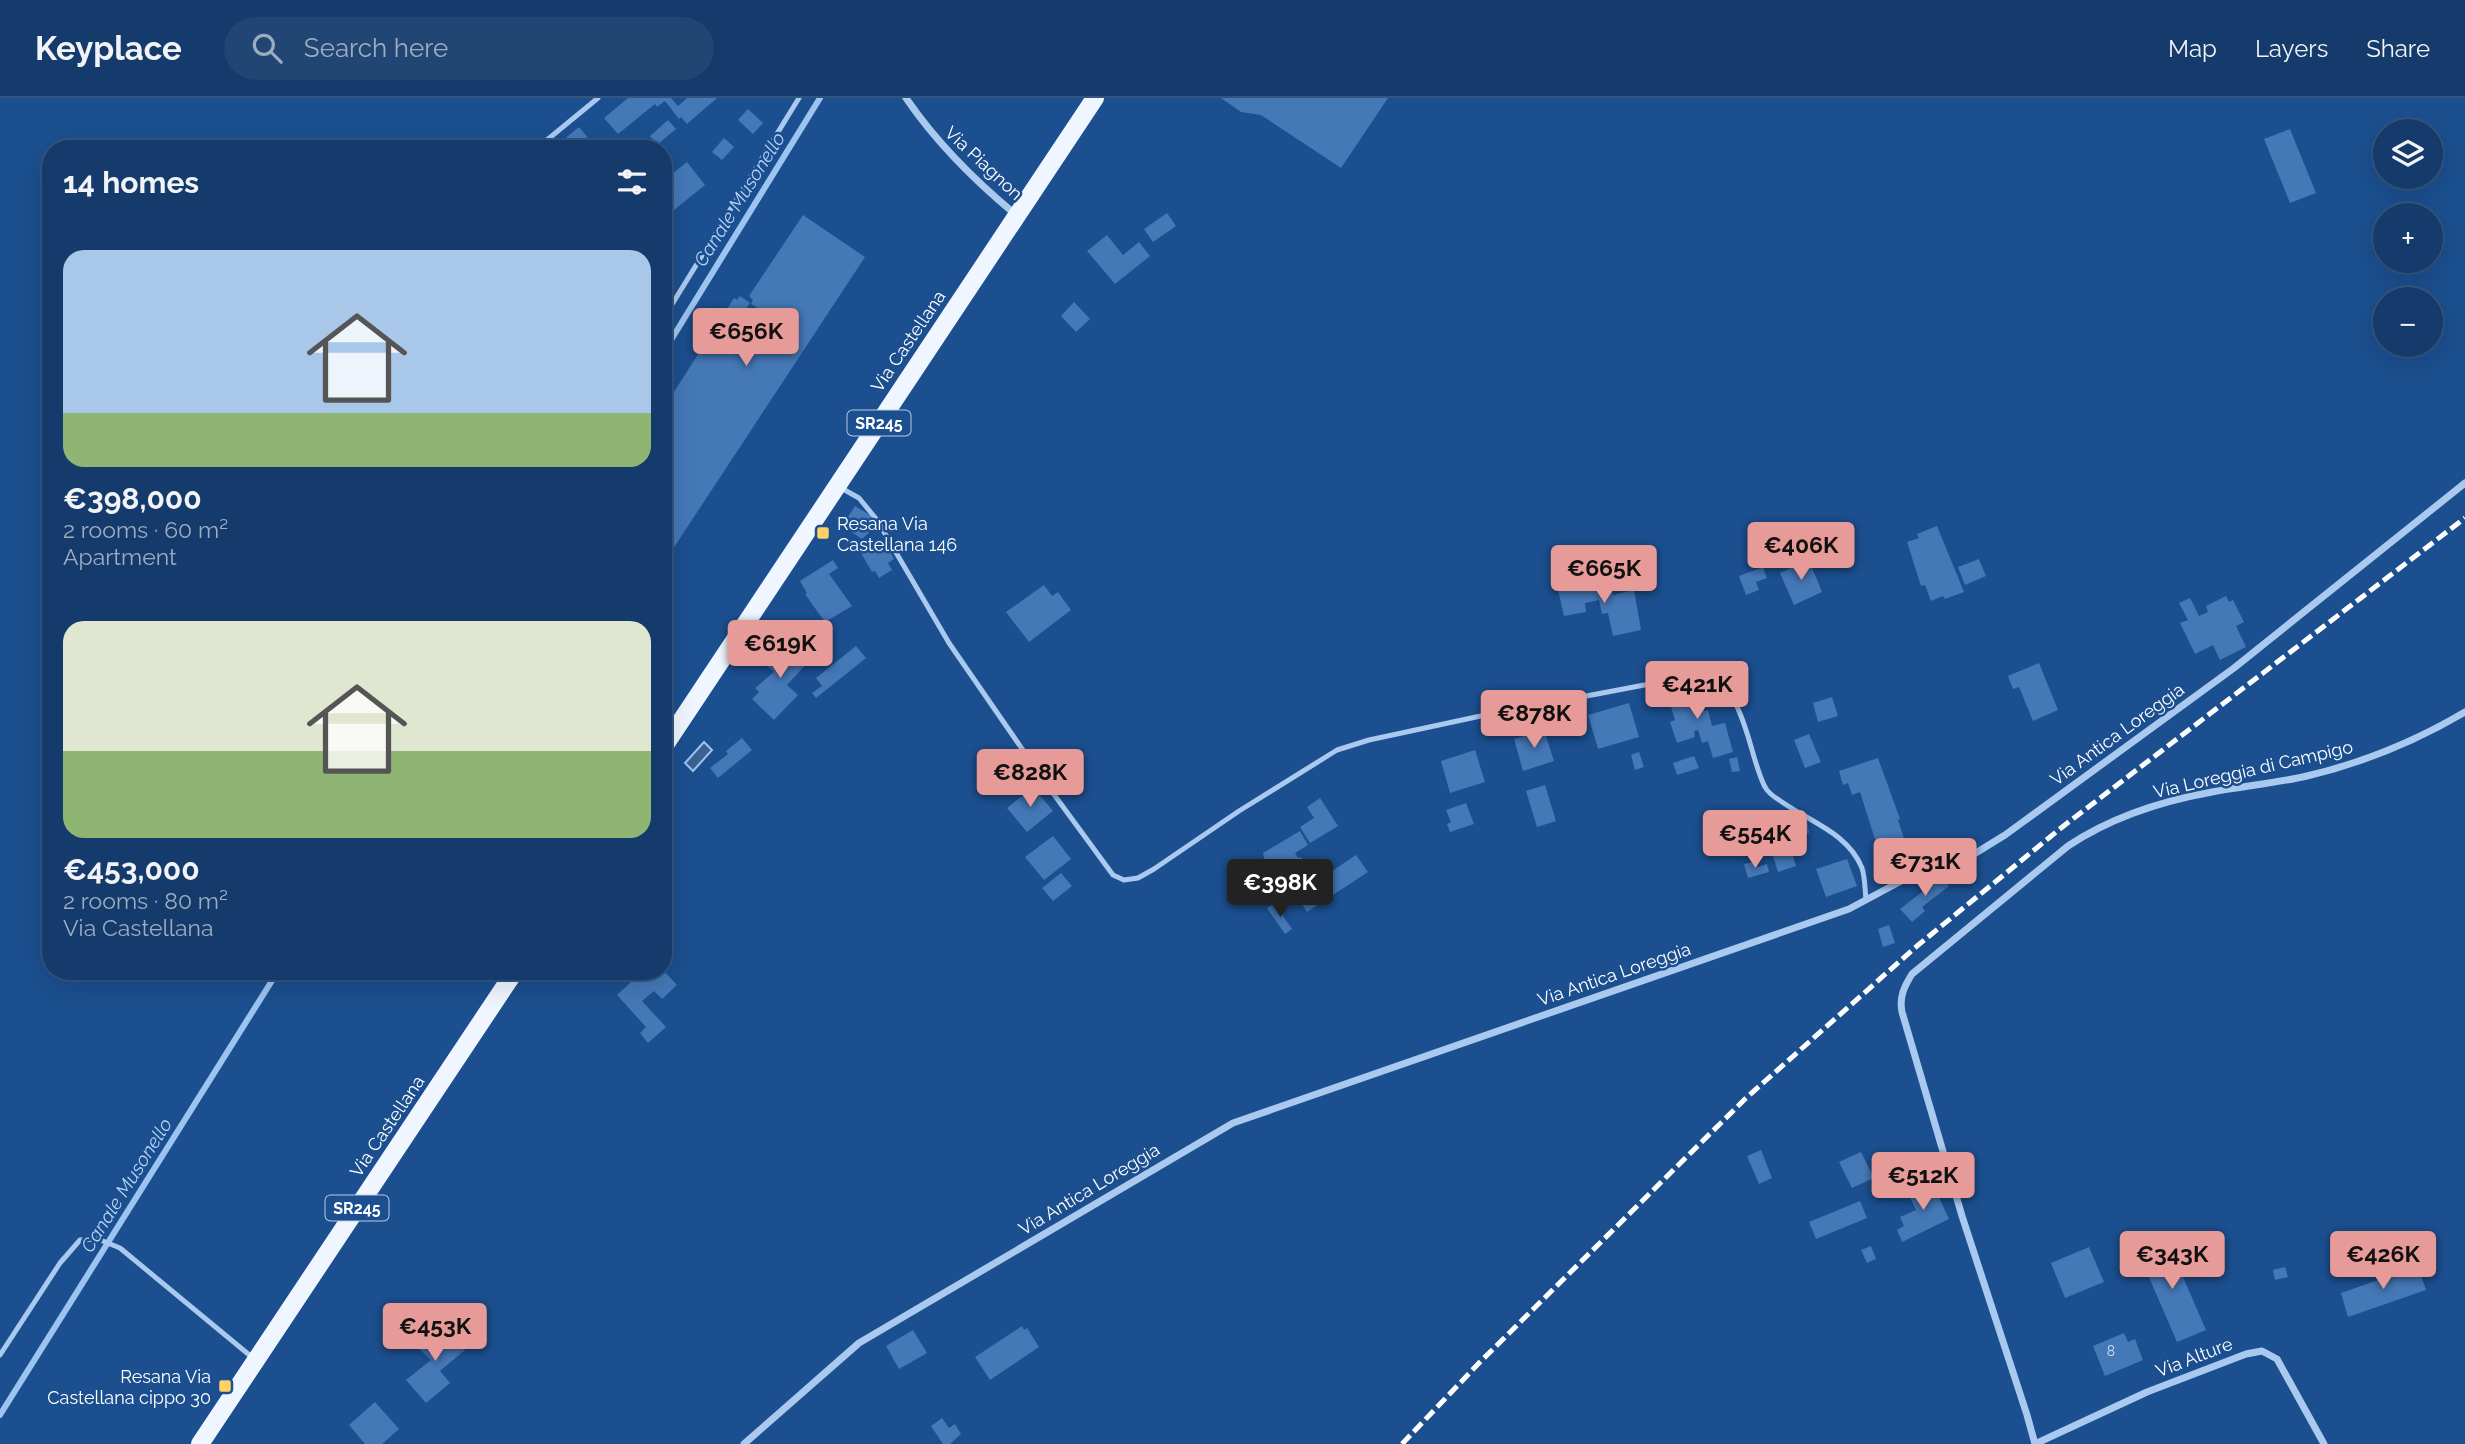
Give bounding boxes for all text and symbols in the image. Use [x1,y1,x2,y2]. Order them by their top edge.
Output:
search box [224,17,714,80]
text: Keyplace [35,29,182,68]
icon: search [248,29,286,67]
text: Search here [304,33,448,63]
text: Map [2168,34,2217,63]
text: Layers [2255,34,2328,63]
text: Share [2366,34,2430,63]
map controls [2373,119,2443,357]
button: layers [2373,119,2443,189]
street label: Via Piagnon [941,122,1027,204]
water label: Canale Musonello [689,128,789,270]
icon: filters [613,163,651,201]
text: 14 homes [63,165,199,200]
button: + [2373,203,2443,273]
street label: Via Castellana [866,286,950,396]
button: − [2373,287,2443,357]
icon: home [294,295,420,421]
pin: €656K [697,308,795,368]
text: €656K [709,317,783,344]
road number: SR245 [848,410,910,436]
text: €398,000 [63,481,202,516]
place label: Resana Via Castellana 146 [837,513,957,555]
text: 2 rooms · 60 m² [63,516,228,543]
pin: €406K [1752,522,1850,582]
marker: Resana Via Castellana 146 [815,525,831,541]
text: €406K [1764,531,1838,558]
text: Apartment [63,543,177,570]
pin: €665K [1555,546,1653,605]
text: €665K [1567,554,1641,581]
pin: €619K [731,620,829,680]
text: €619K [744,629,816,656]
pin: €421K [1648,662,1746,721]
icon: home [294,666,420,792]
text: €421K [1661,670,1733,697]
street label: Via Antica Loreggia [2046,678,2188,790]
pin: €878K [1485,690,1583,750]
text: €878K [1497,699,1571,726]
street label: Via Loreggia di Campigo [2151,736,2355,802]
pin: €828K [981,750,1079,809]
text: €828K [993,758,1067,785]
pin: €554K [1706,810,1804,870]
text: €554K [1719,819,1791,846]
pin: €731K [1876,838,1974,898]
text: €731K [1890,847,1960,874]
text: €453,000 [63,852,200,887]
pin: €398K [1231,860,1329,919]
text: €398K [1243,868,1317,895]
text: 2 rooms · 80 m² [63,887,228,914]
text: Via Castellana [63,914,213,941]
street label: Via Antica Loreggia [1535,938,1693,1010]
street label: Via Castellana [345,1071,429,1181]
water label: Canale Musonello [76,1114,176,1256]
street label: Via Antica Loreggia [1015,1139,1163,1239]
pin: €512K [1874,1152,1972,1212]
text: €512K [1888,1161,1958,1188]
road number: SR245 [326,1196,388,1220]
pin: €343K [2123,1232,2221,1291]
pin: €426K [2334,1232,2432,1291]
text: €343K [2136,1240,2208,1267]
text: €426K [2346,1240,2420,1267]
pin: €453K [386,1304,484,1363]
text: €453K [399,1312,471,1339]
street label: Via Alture [2153,1333,2236,1381]
house number: 8 [2107,1343,2115,1359]
place label: Resana Via Castellana cippo 30 [47,1366,211,1408]
marker: Resana Via Castellana cippo 30 [217,1378,233,1394]

